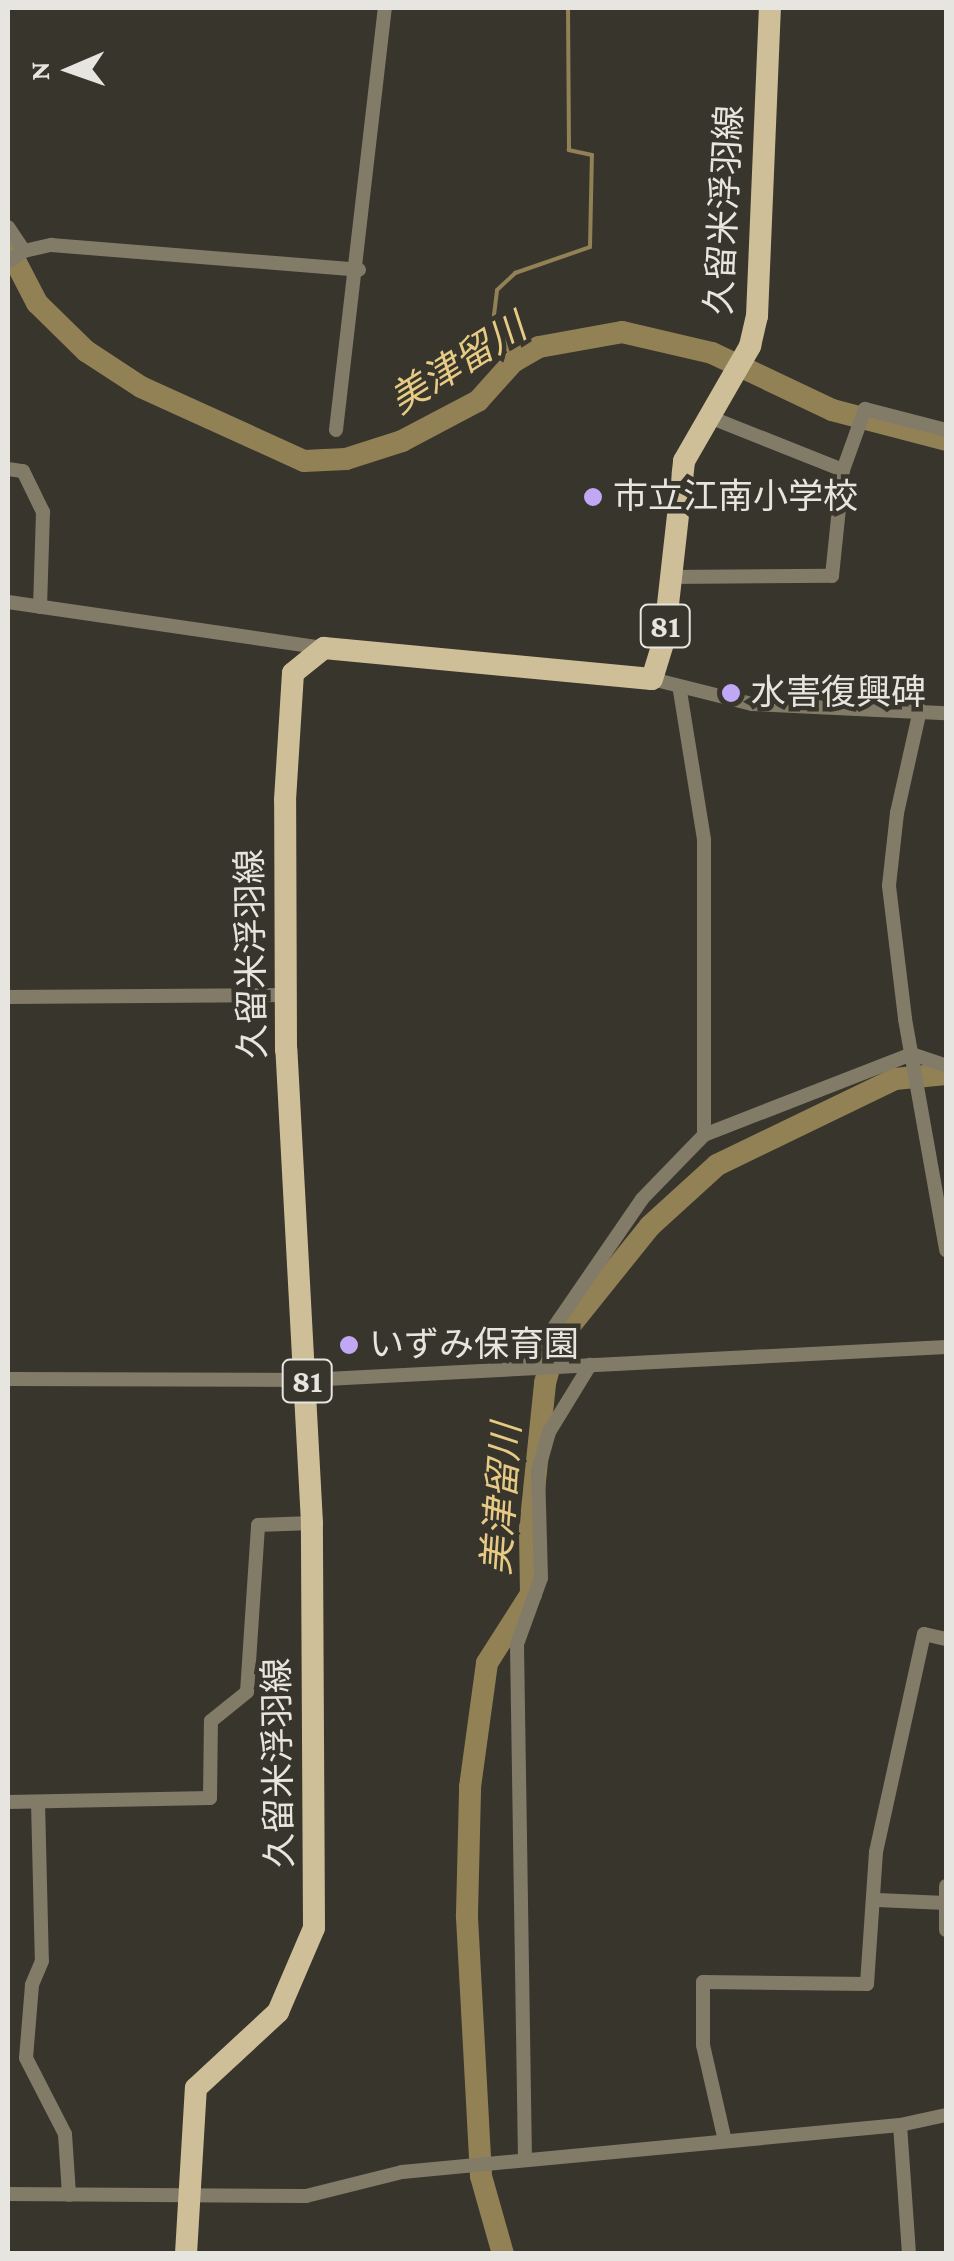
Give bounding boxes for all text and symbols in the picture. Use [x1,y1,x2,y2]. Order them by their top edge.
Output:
north arrow [20,20,120,120]
text: N [24,61,55,81]
street label: 久留米浮羽線 [699,104,751,316]
water label: 美津留川 [381,304,535,424]
place label: 市立江南小学校 [613,476,858,518]
marker: 市立江南小学校 [582,486,604,508]
road number: 81 [638,599,692,653]
place label: 水害復興碑 [751,672,926,714]
marker: 水害復興碑 [720,682,742,704]
street label: 久留米浮羽線 [229,849,275,1059]
place label: いずみ保育園 [369,1324,579,1366]
marker: いずみ保育園 [338,1334,360,1356]
road number: 81 [280,1354,334,1408]
water label: 美津留川 [474,1422,530,1576]
street label: 久留米浮羽線 [256,1658,302,1868]

